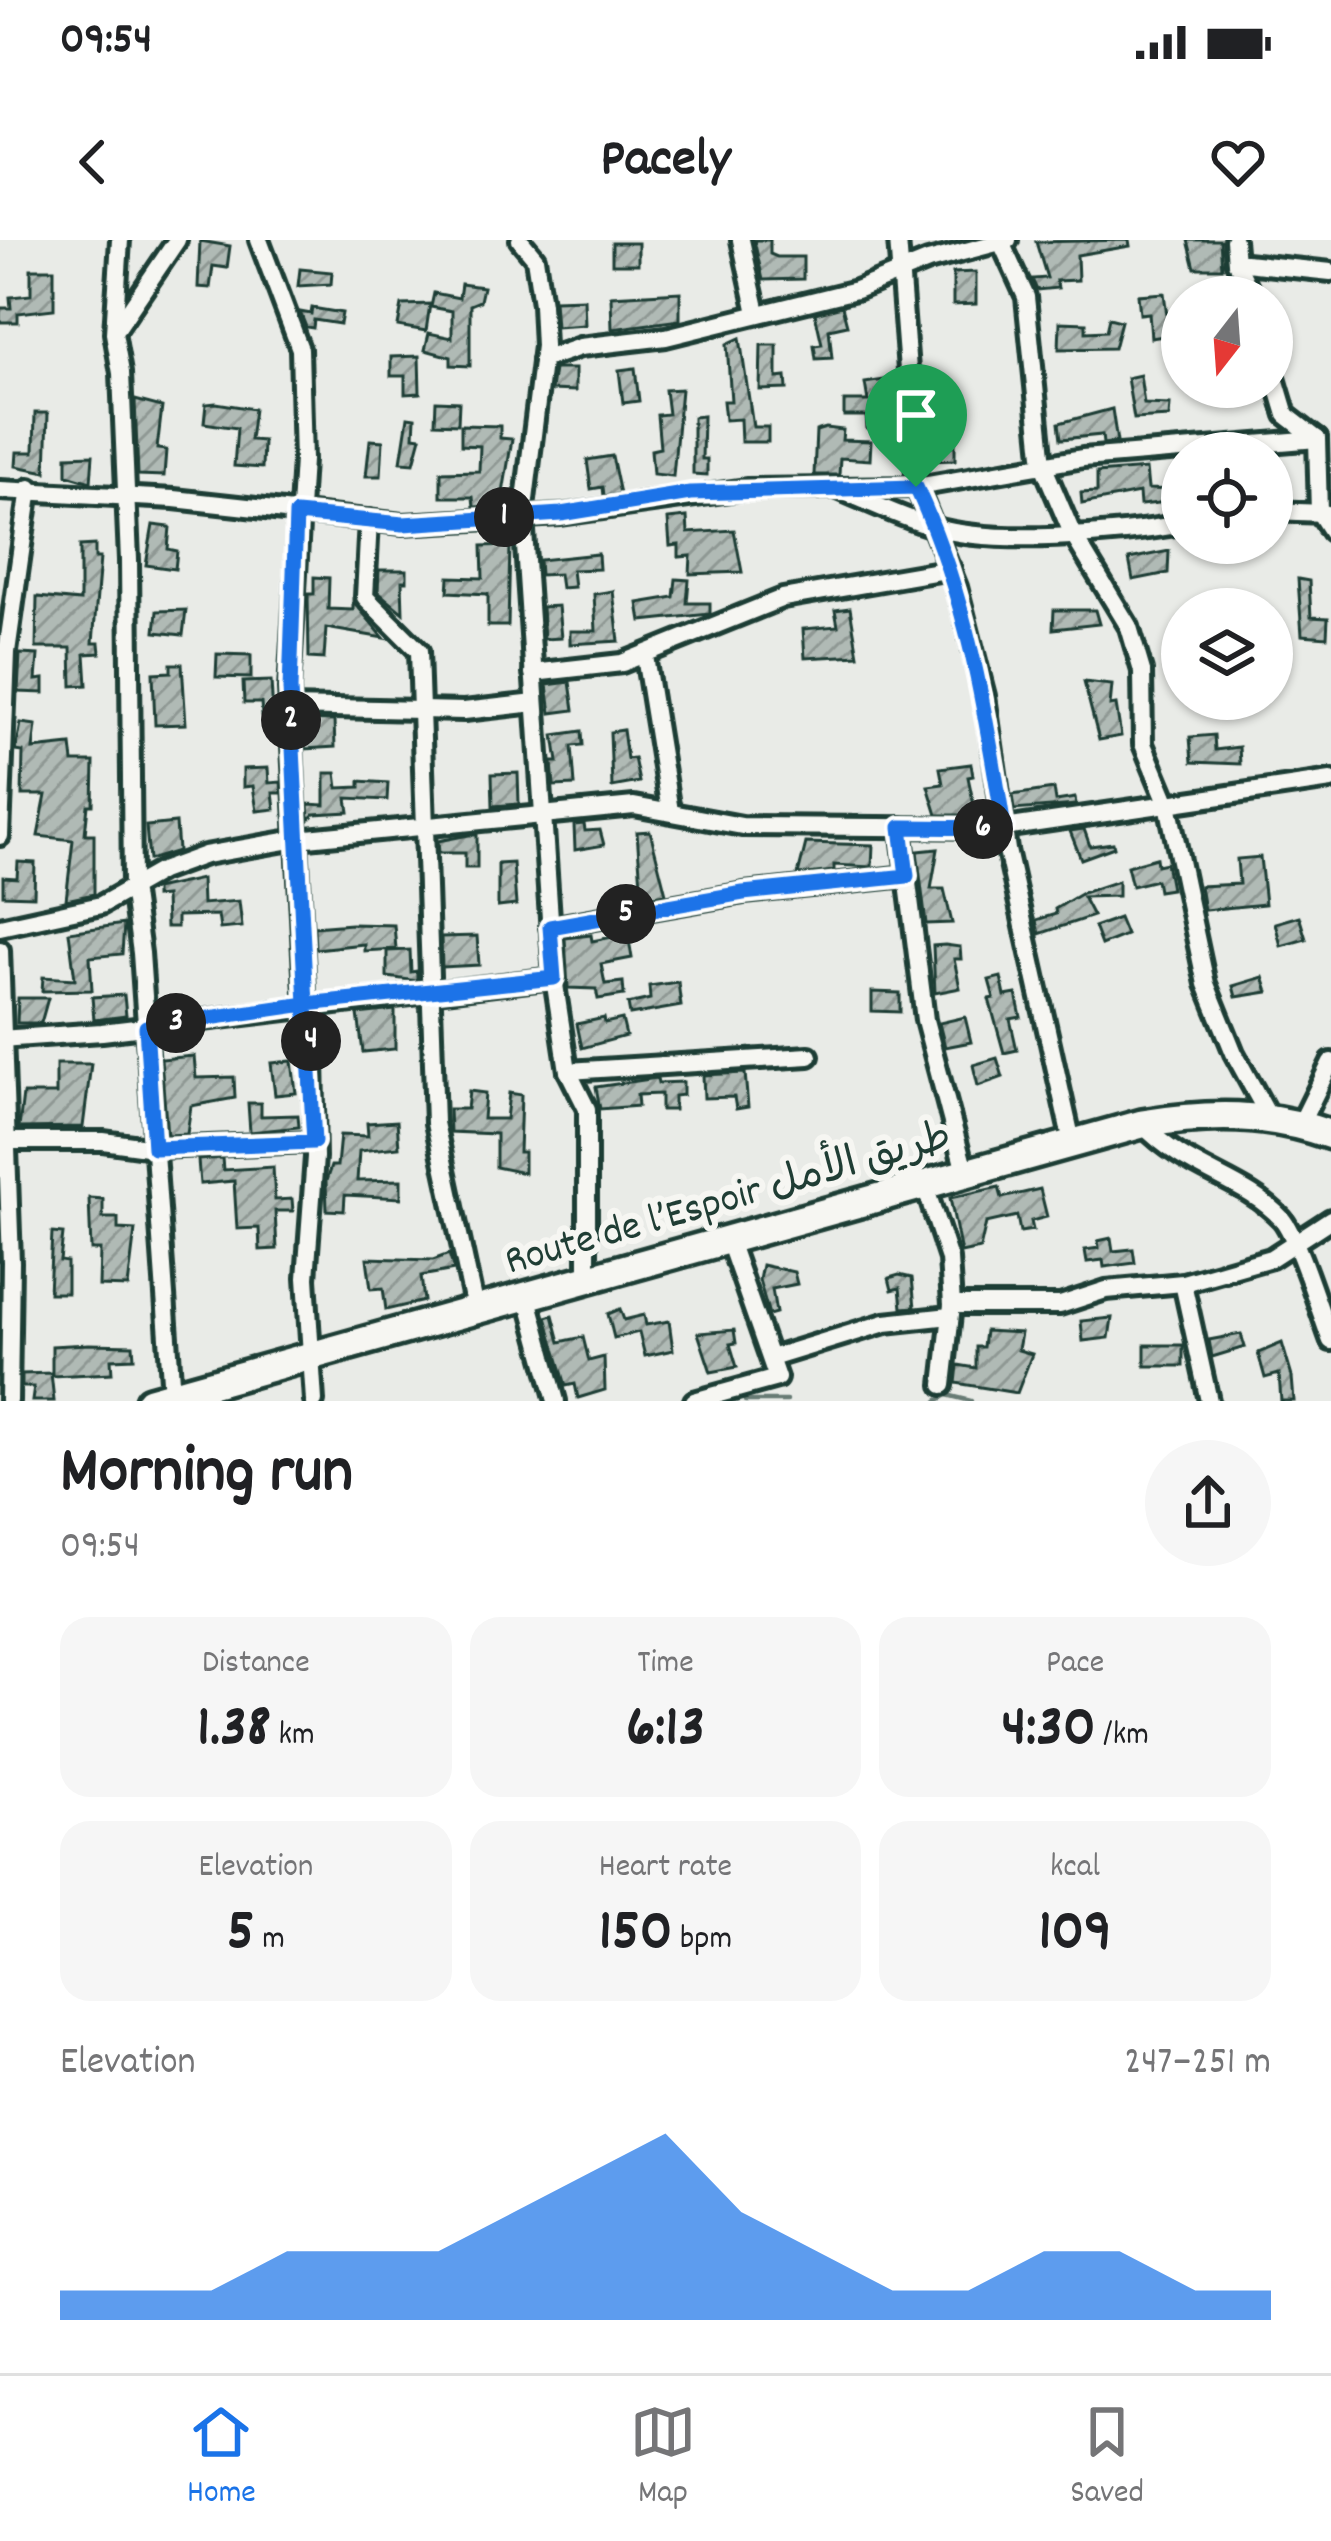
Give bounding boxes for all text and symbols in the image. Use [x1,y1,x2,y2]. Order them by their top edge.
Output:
text: 09:54 [60,10,152,74]
text: Pacely [600,124,731,201]
icon: back [60,129,126,195]
icon: heart [1205,129,1271,195]
north arrow [1161,276,1293,408]
map controls [1161,276,1293,720]
pin [865,364,967,487]
icon: arrive [883,382,949,448]
button: locate [1161,432,1293,564]
pin: 1 [474,487,534,547]
text: 1 [500,493,508,540]
button: layers [1161,588,1293,720]
pin: 2 [261,690,321,750]
text: 2 [284,696,298,743]
pin: 6 [953,799,1013,859]
text: 6 [975,805,991,852]
pin: 5 [596,884,656,944]
text: 5 [618,890,634,937]
pin: 3 [146,993,206,1053]
text: 3 [169,999,183,1046]
pin: 4 [281,1011,341,1071]
text: 4 [304,1017,318,1064]
street label: Route de l’Espoir طريق الأمل [497,1105,959,1294]
text: Morning run [60,1429,353,1523]
button: share [1145,1440,1271,1566]
text: 09:54 [60,1521,140,1576]
text: Distance [202,1641,310,1688]
text: Time [637,1641,694,1688]
text: Pace [1046,1641,1104,1688]
text: 1.38 [197,1688,271,1774]
text: 6:13 [626,1688,705,1774]
text: 4:30 [1001,1688,1096,1774]
text: km [271,1713,315,1760]
text: /km [1096,1713,1149,1760]
text: Elevation [198,1845,313,1892]
text: Heart rate [599,1845,732,1892]
text: kcal [1050,1845,1100,1892]
text: 5 [227,1892,255,1978]
text: 150 [599,1892,672,1978]
text: 109 [1038,1892,1112,1978]
text: m [255,1917,285,1964]
text: bpm [672,1917,732,1964]
text: Elevation [60,2037,196,2092]
text: 247–251 m [1124,2037,1271,2092]
tab: Home [187,2399,256,2518]
tab: Map [630,2399,696,2518]
tab: Saved [1070,2399,1144,2518]

